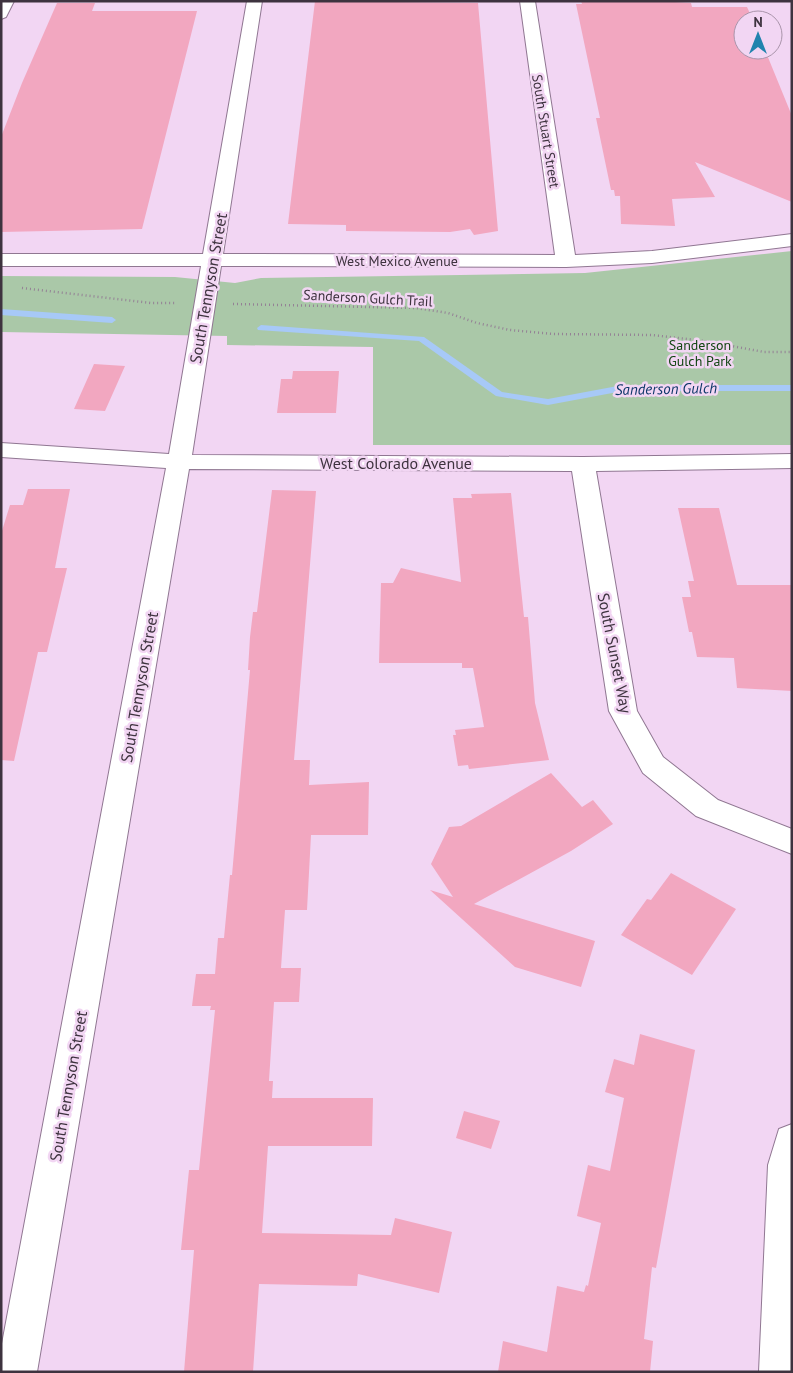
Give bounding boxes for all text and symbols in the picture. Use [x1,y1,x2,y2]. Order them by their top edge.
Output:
north arrow [733,10,783,60]
text: N [753,13,763,31]
street label: South Stuart Street [528,73,564,189]
street label: South Tennyson Street [185,210,231,365]
street label: West Mexico Avenue [336,252,458,270]
street label: Sanderson Gulch Trail [303,286,433,310]
park label: Sanderson Gulch Park [668,336,732,370]
water label: Sanderson Gulch [615,378,717,399]
street label: West Colorado Avenue [320,453,472,473]
street label: South Sunset Way [594,591,637,715]
street label: South Tennyson Street [116,609,162,764]
street label: South Tennyson Street [45,1008,91,1163]

